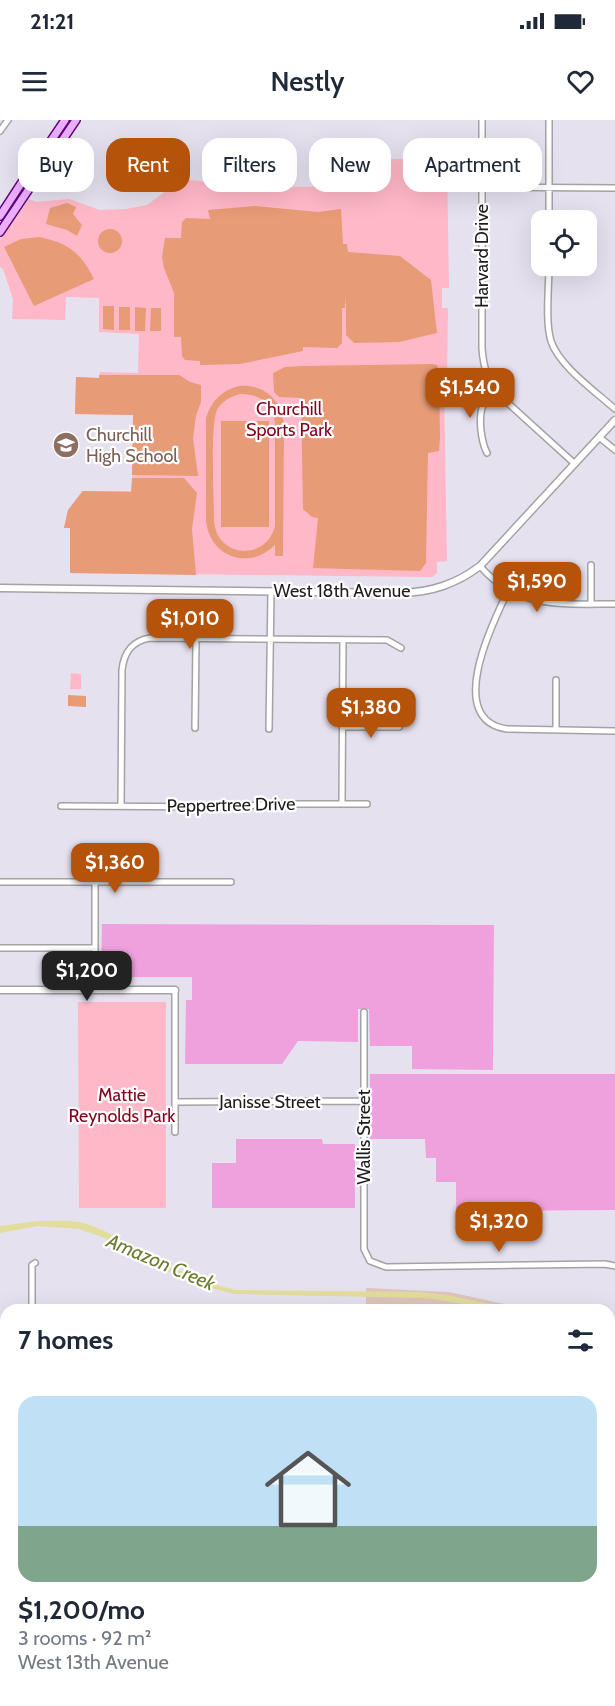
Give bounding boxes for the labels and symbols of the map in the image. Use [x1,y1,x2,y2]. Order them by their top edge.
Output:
street label: Harvard Drive [471,204,493,308]
pin: $1,540 [421,368,519,419]
park label: Churchill Sports Park [246,398,333,441]
place label: Churchill High School [86,424,178,467]
school or university icon: Churchill High School [51,430,81,460]
pin: $1,590 [488,562,586,613]
street label: West 18th Avenue [274,580,410,602]
pin: $1,010 [141,599,239,650]
pin: $1,380 [322,688,420,739]
street label: Peppertree Drive [167,793,295,817]
pin: $1,360 [66,843,164,894]
pin: $1,200 [38,951,136,1002]
park label: Mattie Reynolds Park [69,1084,176,1127]
street label: Wallis Street [353,1089,375,1185]
street label: Janisse Street [218,1091,321,1113]
pin: $1,320 [450,1202,548,1253]
water label: Amazon Creek [102,1228,220,1296]

